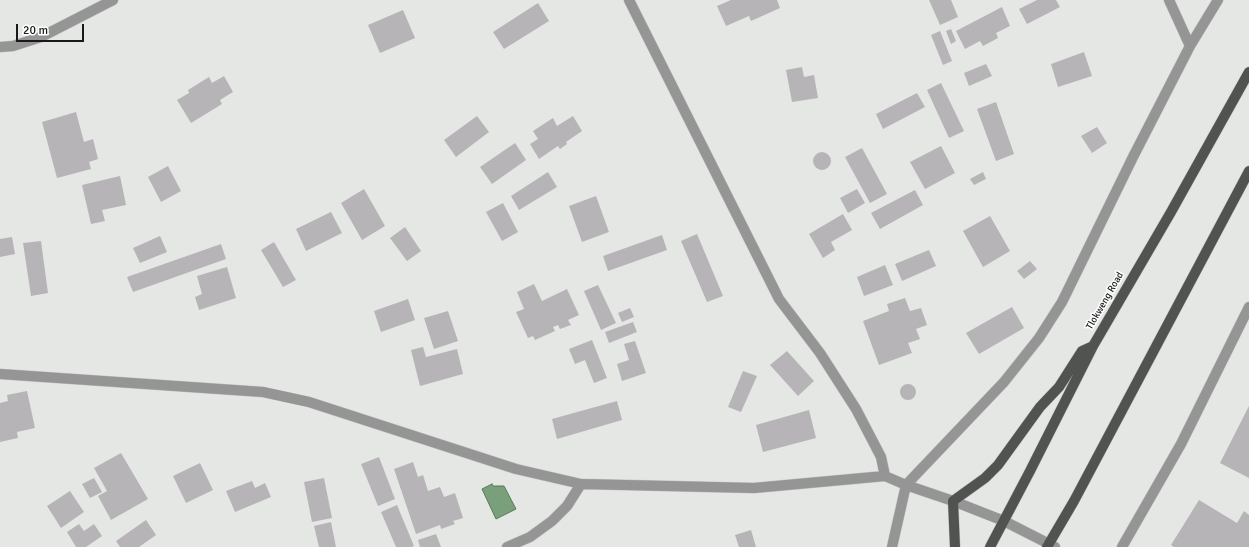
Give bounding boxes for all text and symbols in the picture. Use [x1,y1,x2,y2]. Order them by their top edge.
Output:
scale bar [18,16,86,42]
text: 20 m [23,23,48,38]
street label: Tlokweng Road [1084,270,1126,332]

